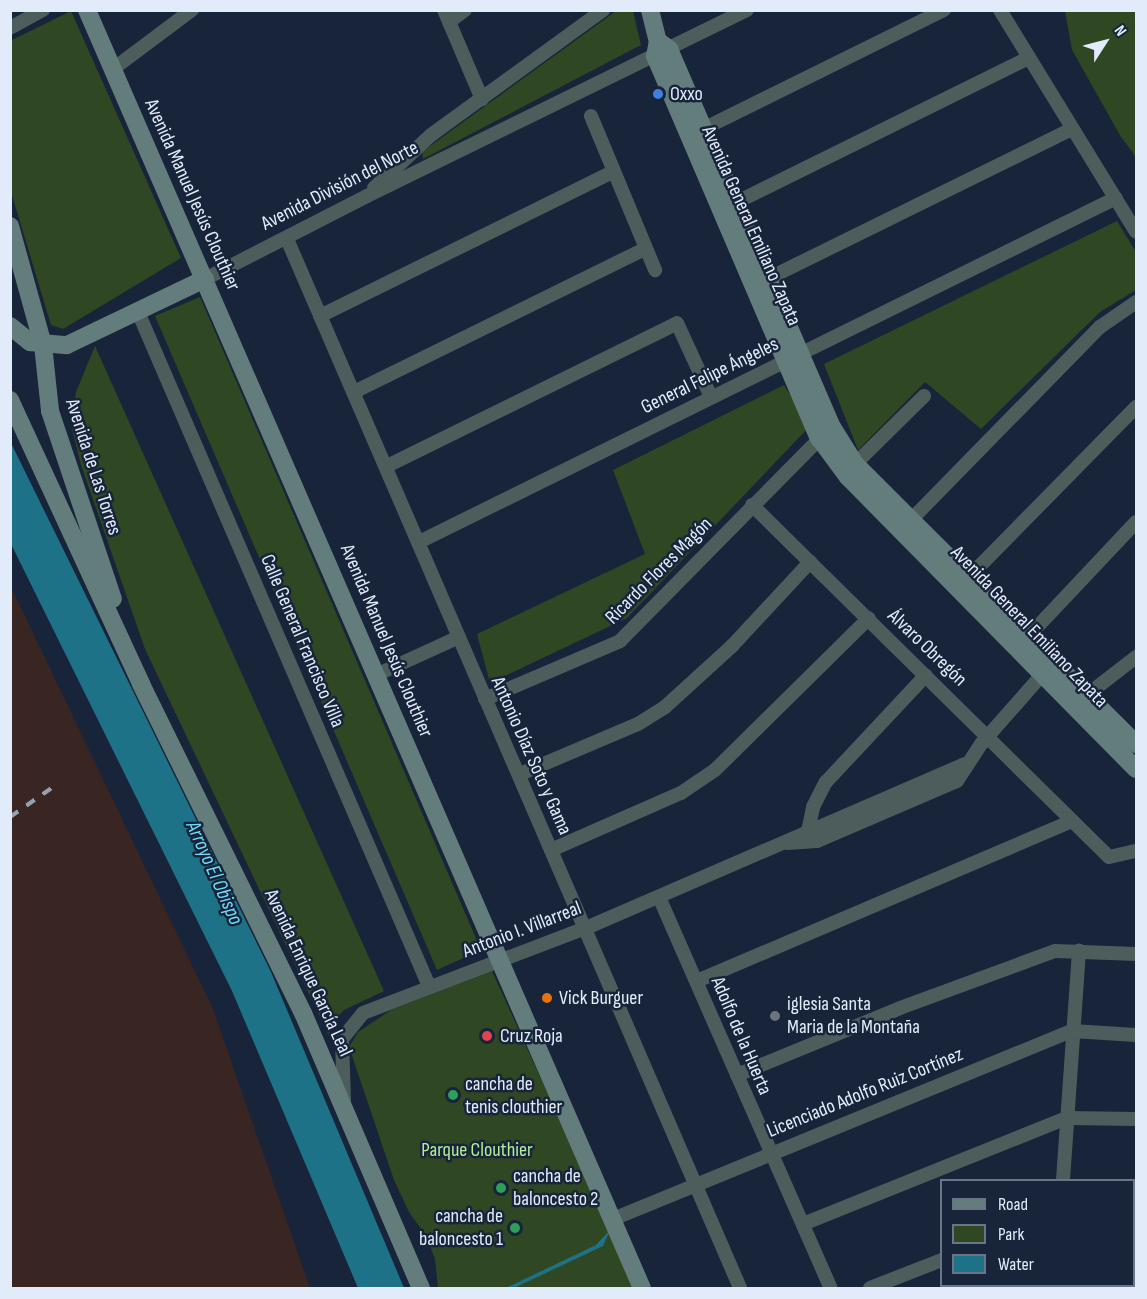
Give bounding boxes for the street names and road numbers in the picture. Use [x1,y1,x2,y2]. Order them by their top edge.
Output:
street label: Avenida Manuel Jesús Clouthier [139,95,245,295]
street label: Avenida General Emiliano Zapata [696,122,806,330]
street label: Avenida División del Norte [257,136,423,236]
street label: General Felipe Ángeles [637,332,783,420]
street label: Avenida de Las Torres [60,396,126,538]
street label: Ricardo Flores Magón [601,513,717,629]
street label: Avenida Manuel Jesús Clouthier [334,541,438,741]
street label: Avenida General Emiliano Zapata [945,541,1113,713]
street label: Calle General Francisco Villa [255,551,349,731]
street label: Álvaro Obregón [882,604,972,692]
street label: Antonio Díaz Soto y Gama [485,673,577,839]
street label: Avenida Enrique García Leal [259,886,357,1060]
street label: Antonio I. Villarreal [459,896,585,964]
street label: Adolfo de la Huerta [705,973,777,1099]
street label: Licenciado Adolfo Ruiz Cortínez [763,1043,967,1143]

